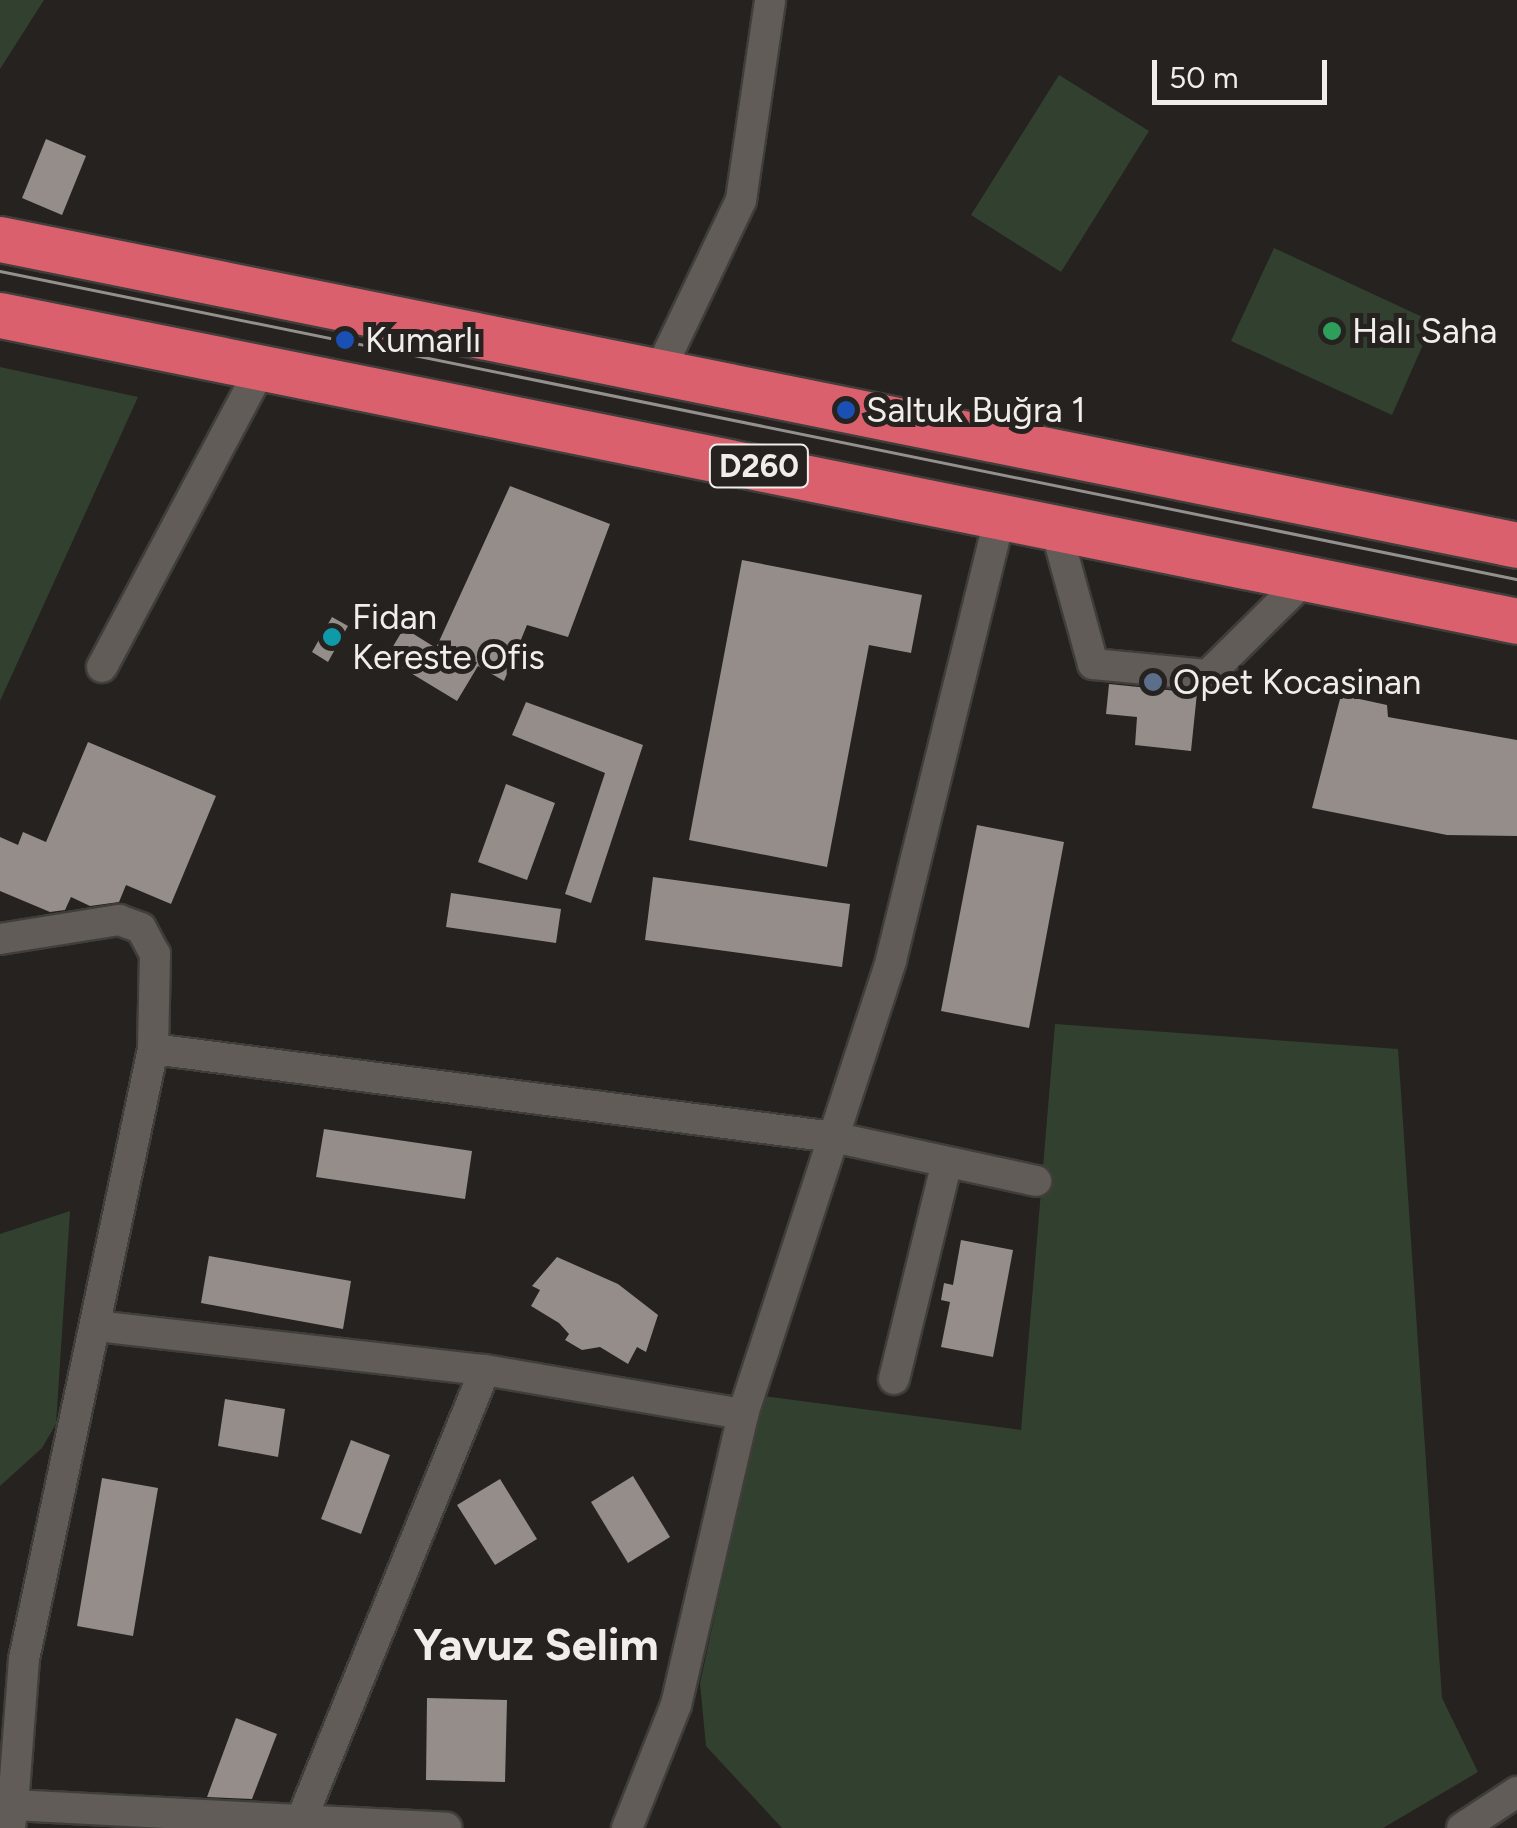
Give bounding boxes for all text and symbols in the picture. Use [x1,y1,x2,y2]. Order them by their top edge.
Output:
scale bar [1157,40,1332,102]
text: 50 m [1169,59,1238,96]
place label: Halı Saha [1352,310,1497,352]
place label: Kumarlı [365,319,481,361]
marker: Halı Saha [1321,320,1343,342]
marker: Kumarlı [334,329,356,351]
place label: Saltuk Buğra 1 [866,389,1086,431]
marker: Saltuk Buğra 1 [835,399,857,421]
road number: D260 [706,439,812,493]
place label: Fidan Kereste Ofis [352,596,545,678]
marker: Fidan Kereste Ofis [321,626,343,648]
place label: Opet Kocasinan [1173,661,1421,703]
marker: Opet Kocasinan [1142,671,1164,693]
district label: Yavuz Selim [413,1618,659,1672]

